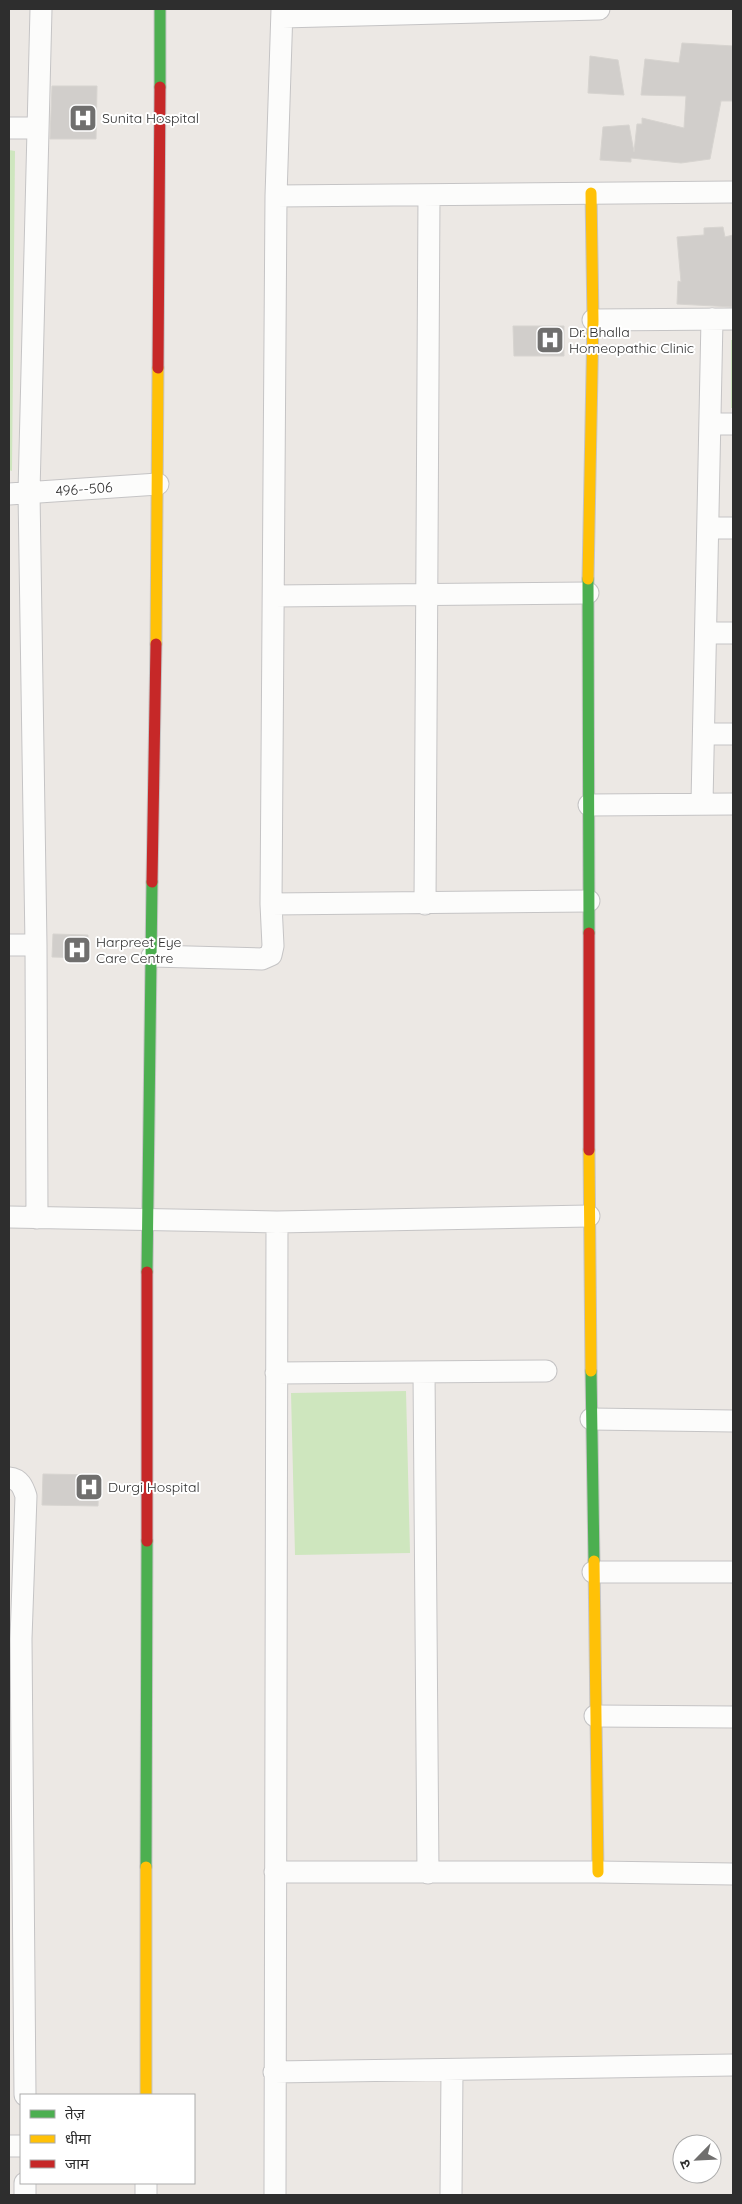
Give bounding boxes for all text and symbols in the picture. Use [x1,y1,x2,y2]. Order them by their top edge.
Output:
hospital icon: Sunita Hospital [68,103,98,133]
place label: Sunita Hospital [102,109,199,127]
place label: Dr. Bhalla Homeopathic Clinic [569,323,694,357]
hospital icon: Dr. Bhalla Homeopathic Clinic [535,325,565,355]
street label: 496--506 [55,478,113,500]
place label: Harpreet Eye Care Centre [96,933,182,967]
hospital icon: Harpreet Eye Care Centre [62,935,92,965]
hospital icon: Durgi Hospital [74,1472,104,1502]
place label: Durgi Hospital [108,1478,200,1496]
legend [20,2094,195,2184]
text: तेज़ [65,2104,86,2123]
text: धीमा [65,2129,92,2148]
north arrow [672,2134,722,2184]
text: जाम [65,2154,90,2173]
text: उ [675,2156,695,2172]

